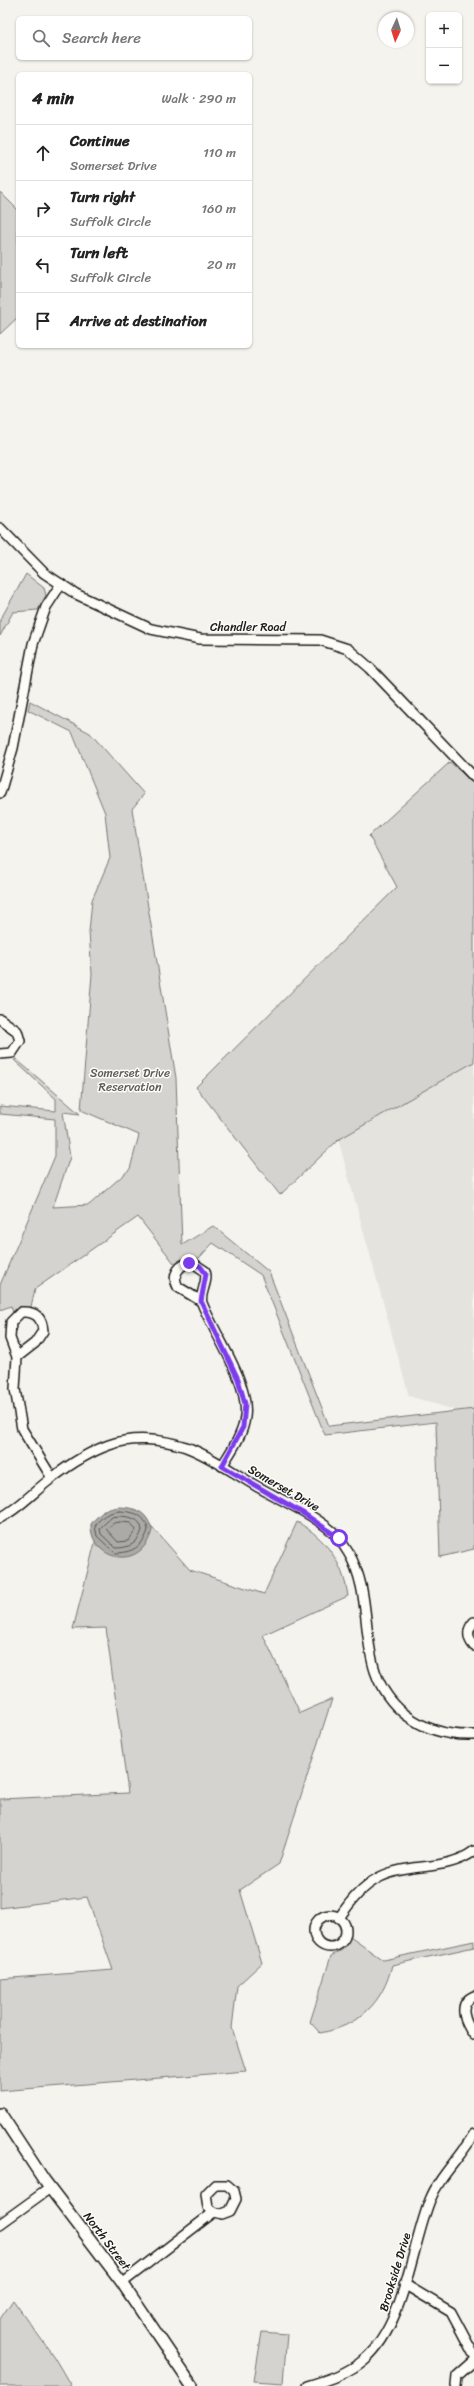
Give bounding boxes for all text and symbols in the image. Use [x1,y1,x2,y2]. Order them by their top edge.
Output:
north arrow [378,12,414,48]
map controls [426,12,462,84]
button: + [426,12,462,48]
search box [16,16,252,60]
text: Search here [62,25,141,51]
icon: search [30,27,52,49]
button: − [426,48,462,84]
text: 4 min [32,83,74,113]
text: Walk · 290 m [162,87,236,110]
text: Continue [70,128,130,154]
text: 110 m [203,141,236,164]
icon: ahead [32,142,54,164]
text: Somerset Drive [70,154,157,177]
text: Turn right [70,184,135,210]
text: 160 m [201,197,236,220]
icon: right [32,198,54,220]
text: Suffolk Circle [70,210,151,233]
text: Turn left [70,240,128,266]
text: 20 m [207,253,236,276]
icon: left [32,254,54,276]
text: Suffolk Circle [70,266,151,289]
text: Arrive at destination [70,308,207,334]
icon: arrive [32,310,54,332]
street label: Chandler Road [210,616,287,638]
park label: Somerset Drive Reservation [90,1062,170,1098]
route end [180,1254,198,1272]
street label: Somerset Drive [244,1458,324,1518]
route start [330,1529,348,1547]
street label: North Street [77,2207,137,2276]
street label: Brookside Drive [373,2230,418,2314]

